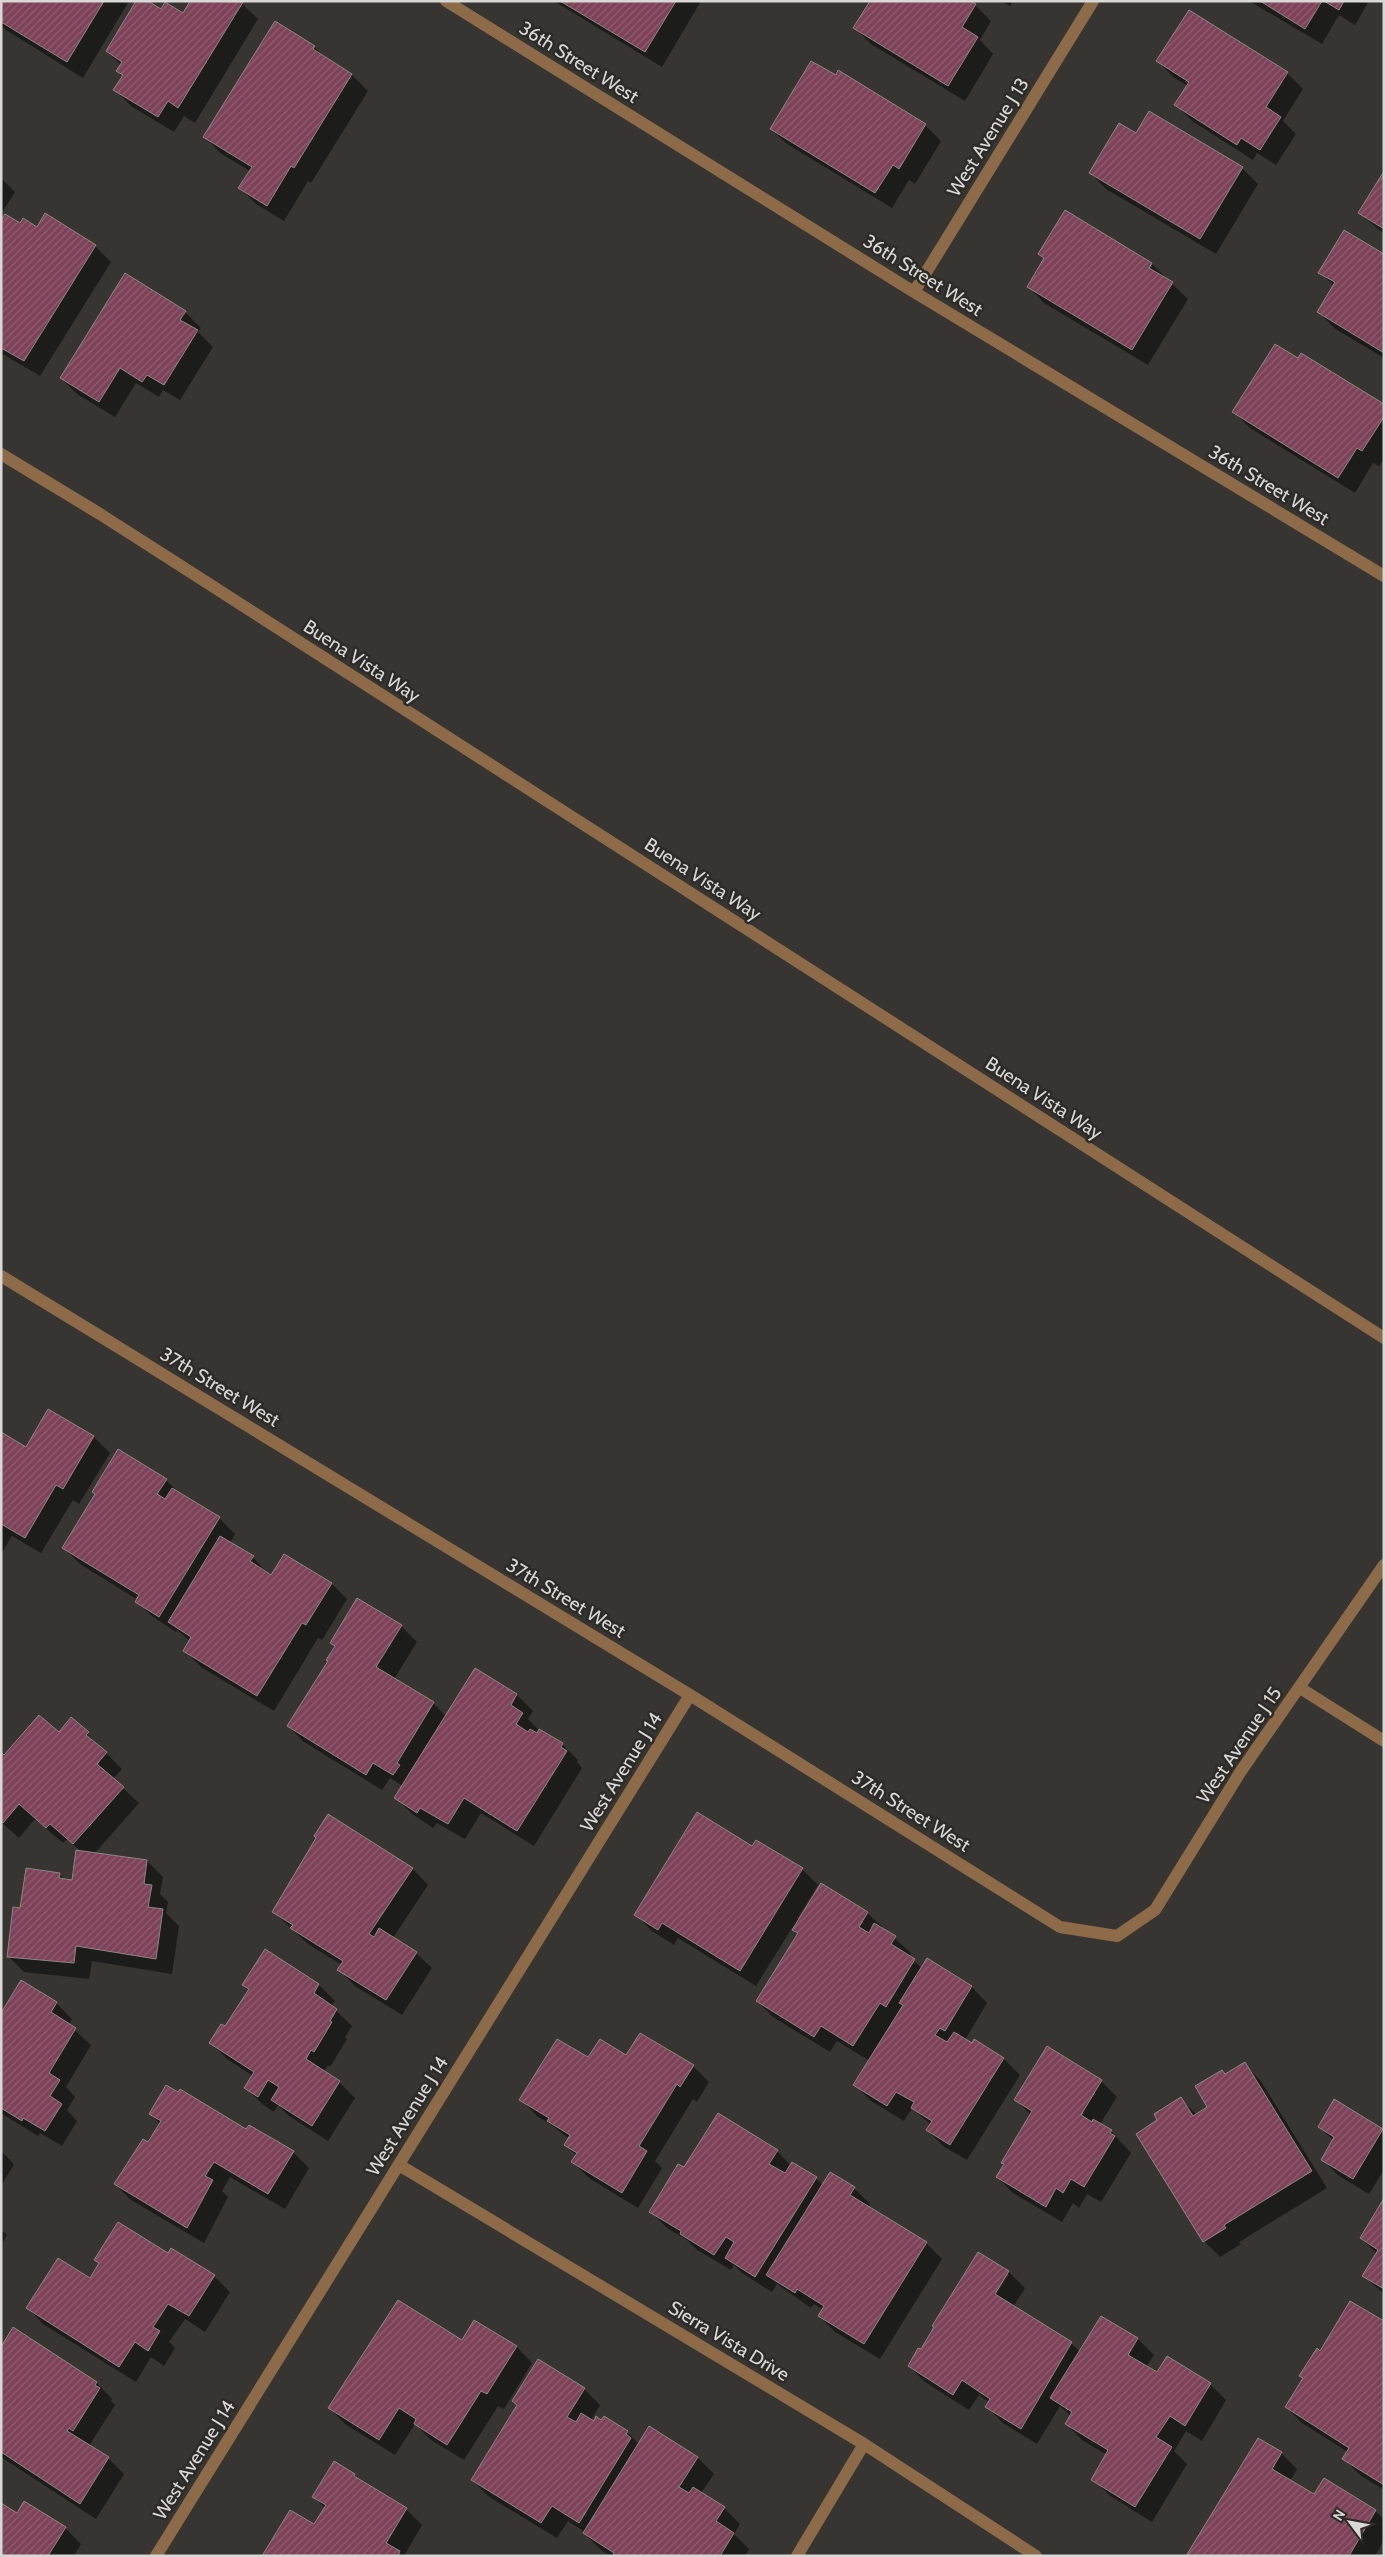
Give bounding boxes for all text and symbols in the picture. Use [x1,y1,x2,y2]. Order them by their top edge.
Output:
street label: 36th Street West [515,16,643,108]
street label: West Avenue J 13 [942,73,1034,201]
street label: 36th Street West [859,229,987,321]
street label: 36th Street West [1205,440,1334,530]
street label: Buena Vista Way [299,615,425,708]
street label: Buena Vista Way [640,833,766,926]
street label: Buena Vista Way [981,1052,1107,1145]
street label: 37th Street West [156,1342,284,1432]
street label: 37th Street West [502,1553,630,1643]
street label: West Avenue J 15 [1192,1682,1286,1808]
street label: West Avenue J 14 [575,1708,667,1836]
street label: 37th Street West [848,1765,975,1857]
street label: West Avenue J 14 [361,2052,453,2180]
street label: Sierra Vista Drive [664,2296,794,2386]
street label: West Avenue J 14 [148,2396,240,2524]
north arrow [1325,2497,1375,2547]
text: N [1329,2506,1349,2524]

